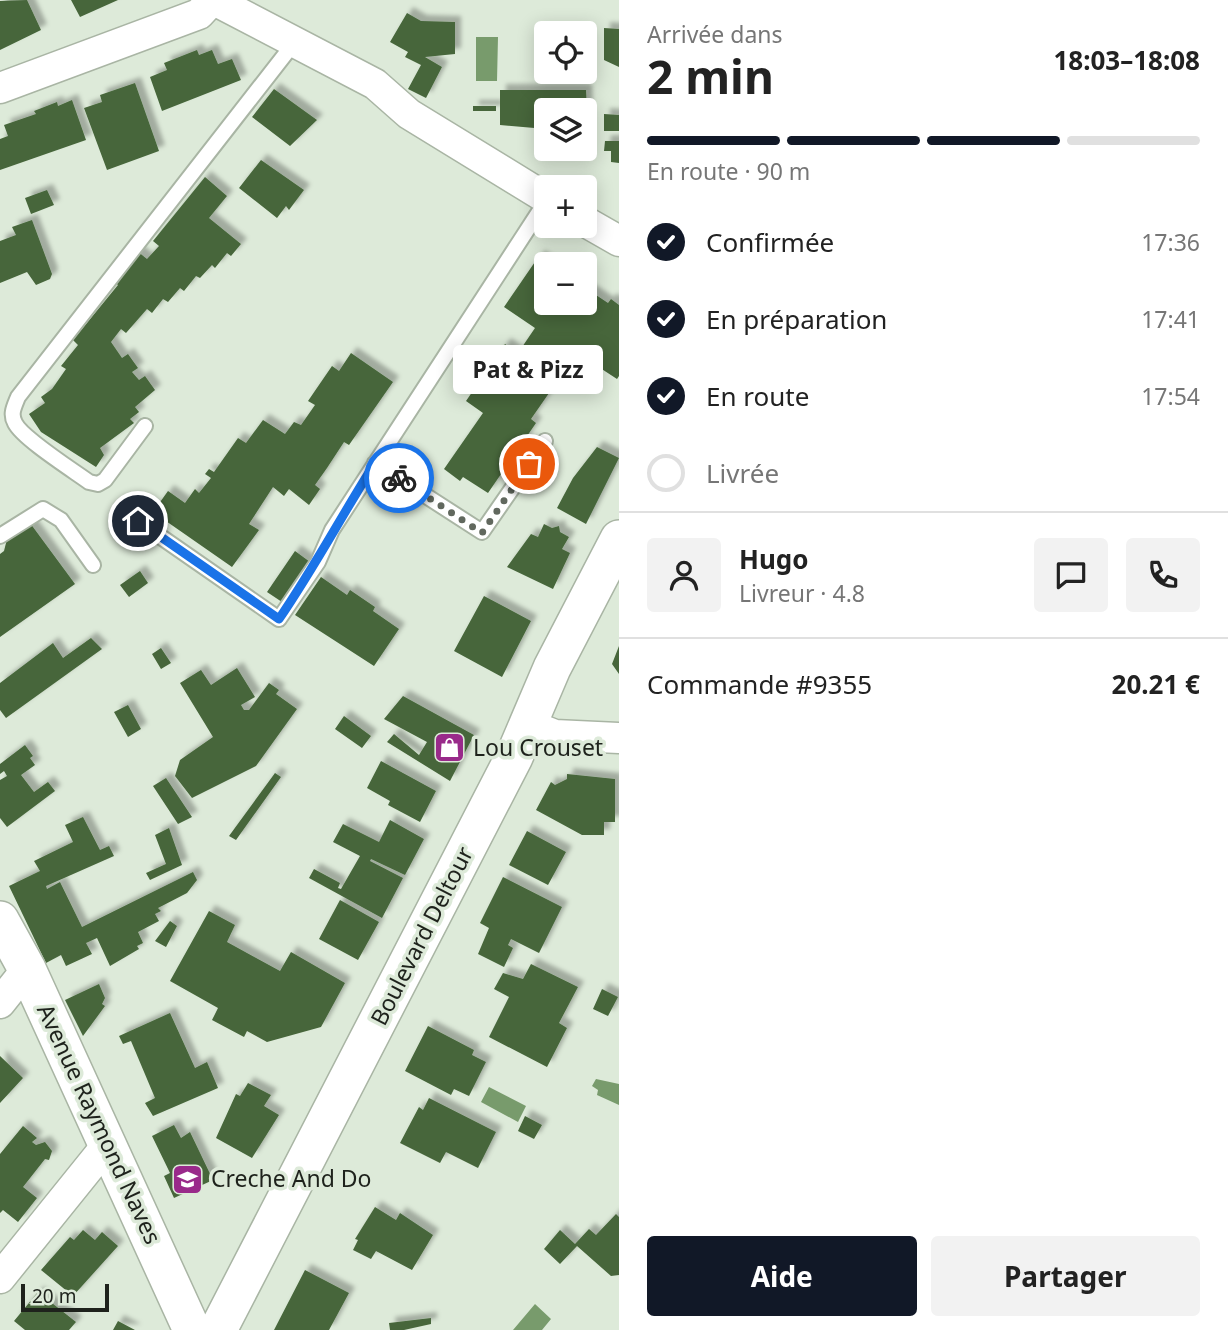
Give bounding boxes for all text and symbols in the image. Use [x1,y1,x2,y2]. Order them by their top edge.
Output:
text: Arrivée dans [647,18,783,50]
map controls [534,21,597,315]
button: locate [534,21,597,84]
text: 18:03–18:08 [1053,42,1200,78]
text: 2 min [647,45,774,107]
button: layers [534,98,597,161]
text: En route · 90 m [647,155,810,187]
button: + [534,175,597,238]
icon: check [647,223,685,261]
text: Confirmée [706,224,834,260]
text: 17:36 [1141,226,1200,258]
button: − [534,252,597,315]
icon: check [647,300,685,338]
text: En préparation [706,301,887,337]
text: 17:41 [1141,303,1200,335]
callout: Pat & Pizz [454,345,604,394]
text: Pat & Pizz [472,353,584,385]
icon: check [647,377,685,415]
text: En route [706,378,809,414]
text: 17:54 [1141,380,1200,412]
pin [499,434,559,494]
courier [364,443,434,513]
icon: bag [510,445,548,483]
text: Livrée [706,455,779,491]
icon: bike [380,459,418,497]
pin [108,491,168,551]
icon: home [119,502,157,540]
button: person [647,538,721,612]
button: chat [1034,538,1108,612]
button: phone [1126,538,1200,612]
text: Hugo [739,541,808,577]
text: Livreur · 4.8 [739,577,865,609]
text: Commande #9355 [647,666,872,702]
text: 20.21 € [1112,666,1200,702]
shop icon: Lou Crouset [433,731,467,765]
place label: Lou Crouset [473,731,603,763]
street label: Boulevard Deltour [362,840,480,1031]
street label: Avenue Raymond Naves [30,998,170,1249]
school or university icon: Creche And Do [171,1162,205,1196]
place label: Creche And Do [211,1162,372,1194]
button: Aide [647,1236,917,1316]
button: Partager [931,1236,1200,1316]
scale bar [21,1281,108,1313]
text: 20 m [32,1283,76,1309]

